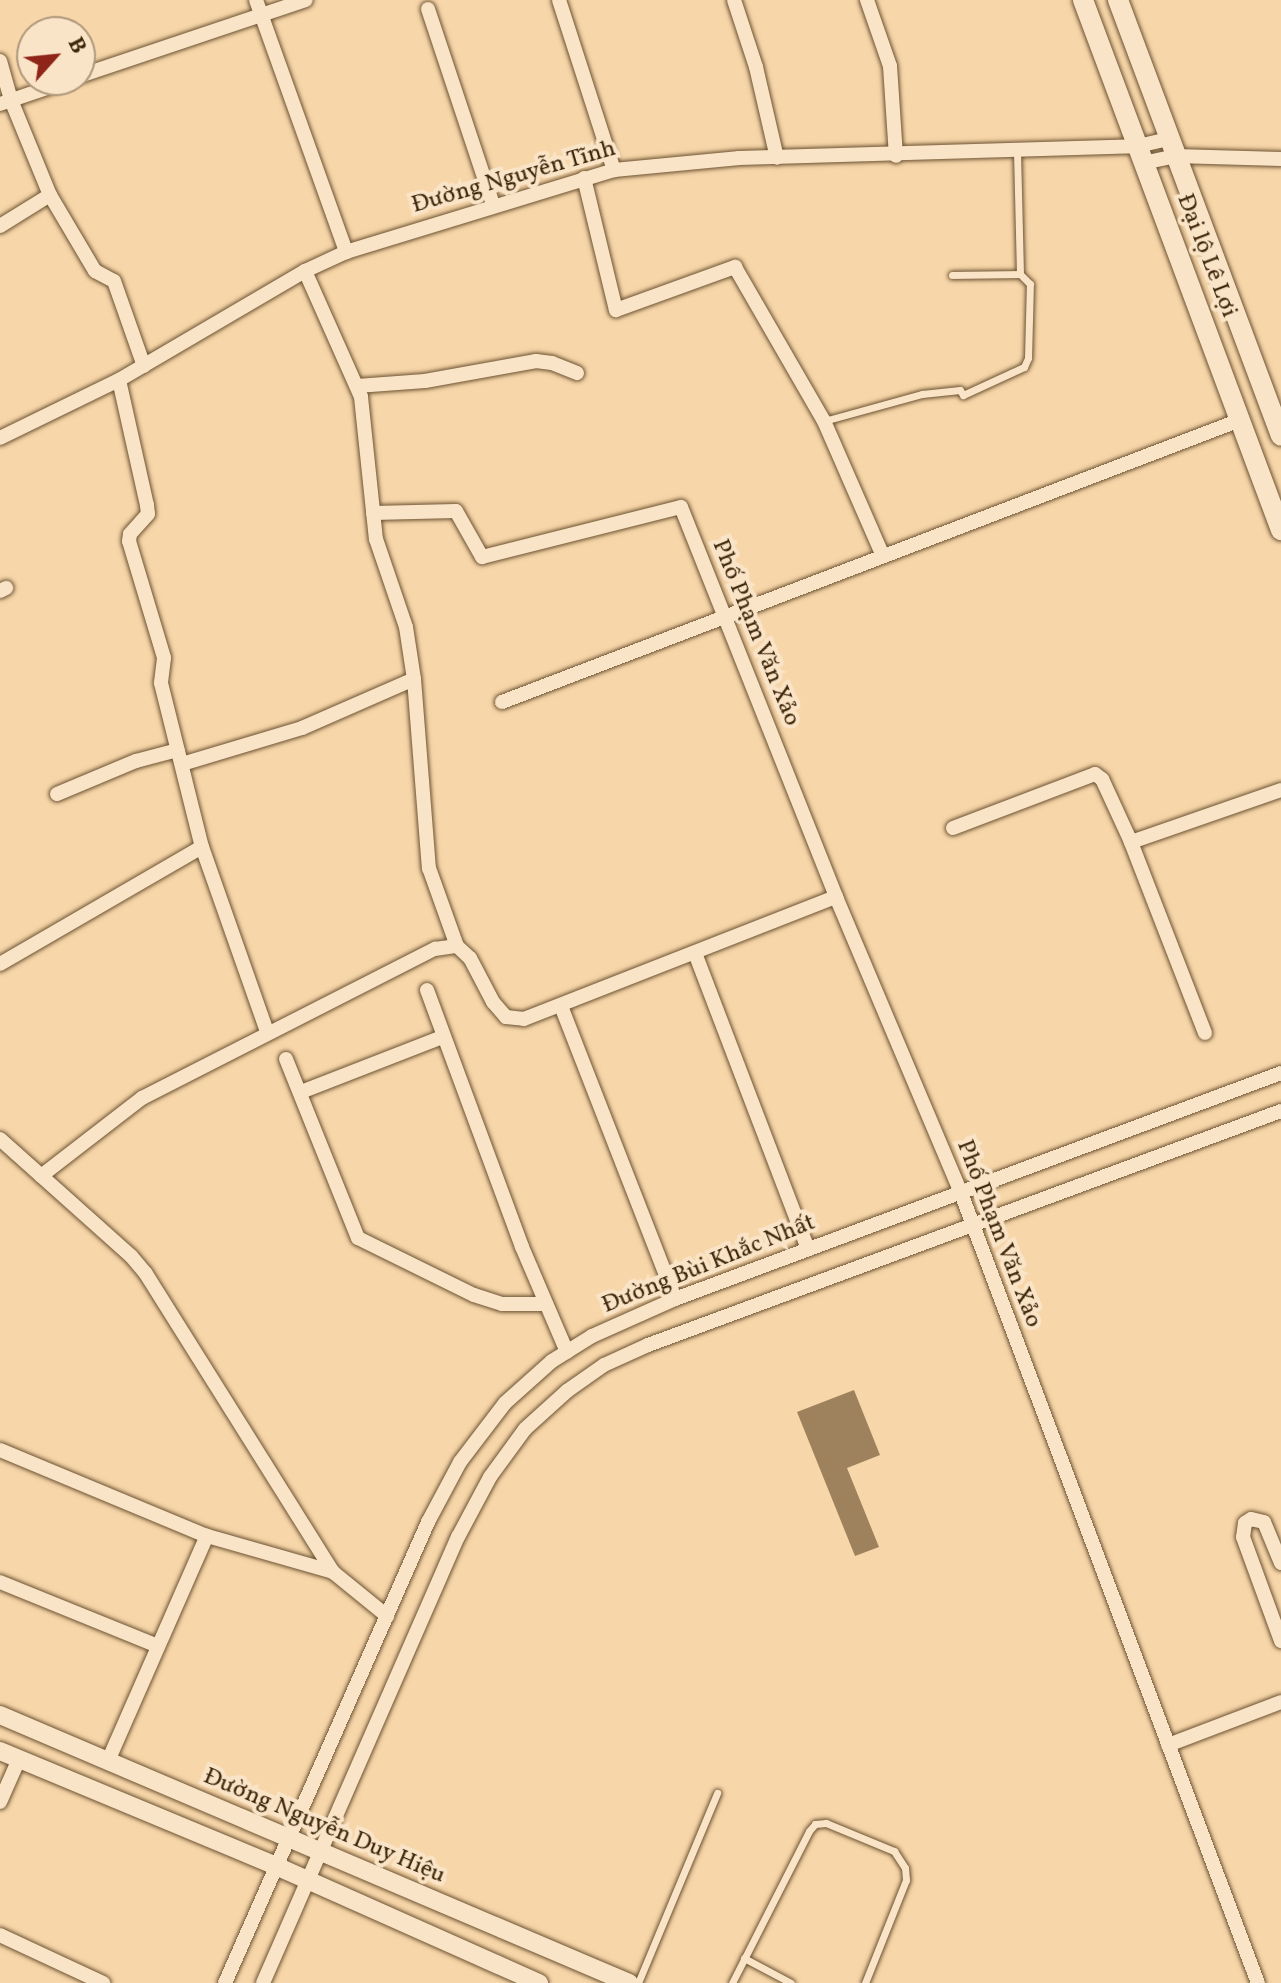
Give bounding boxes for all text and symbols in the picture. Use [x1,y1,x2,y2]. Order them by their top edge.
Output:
north arrow [16,16,96,96]
text: B [59,32,93,59]
street label: Đường Nguyễn Tĩnh [408,135,620,221]
street label: Đại lộ Lê Lợi [1169,190,1243,322]
street label: Phố Phạm Văn Xảo [704,535,806,731]
street label: Phố Phạm Văn Xảo [949,1136,1047,1332]
street label: Đường Bùi Khắc Nhất [598,1209,820,1321]
street label: Đường Nguyễn Duy Hiệu [198,1763,450,1891]

